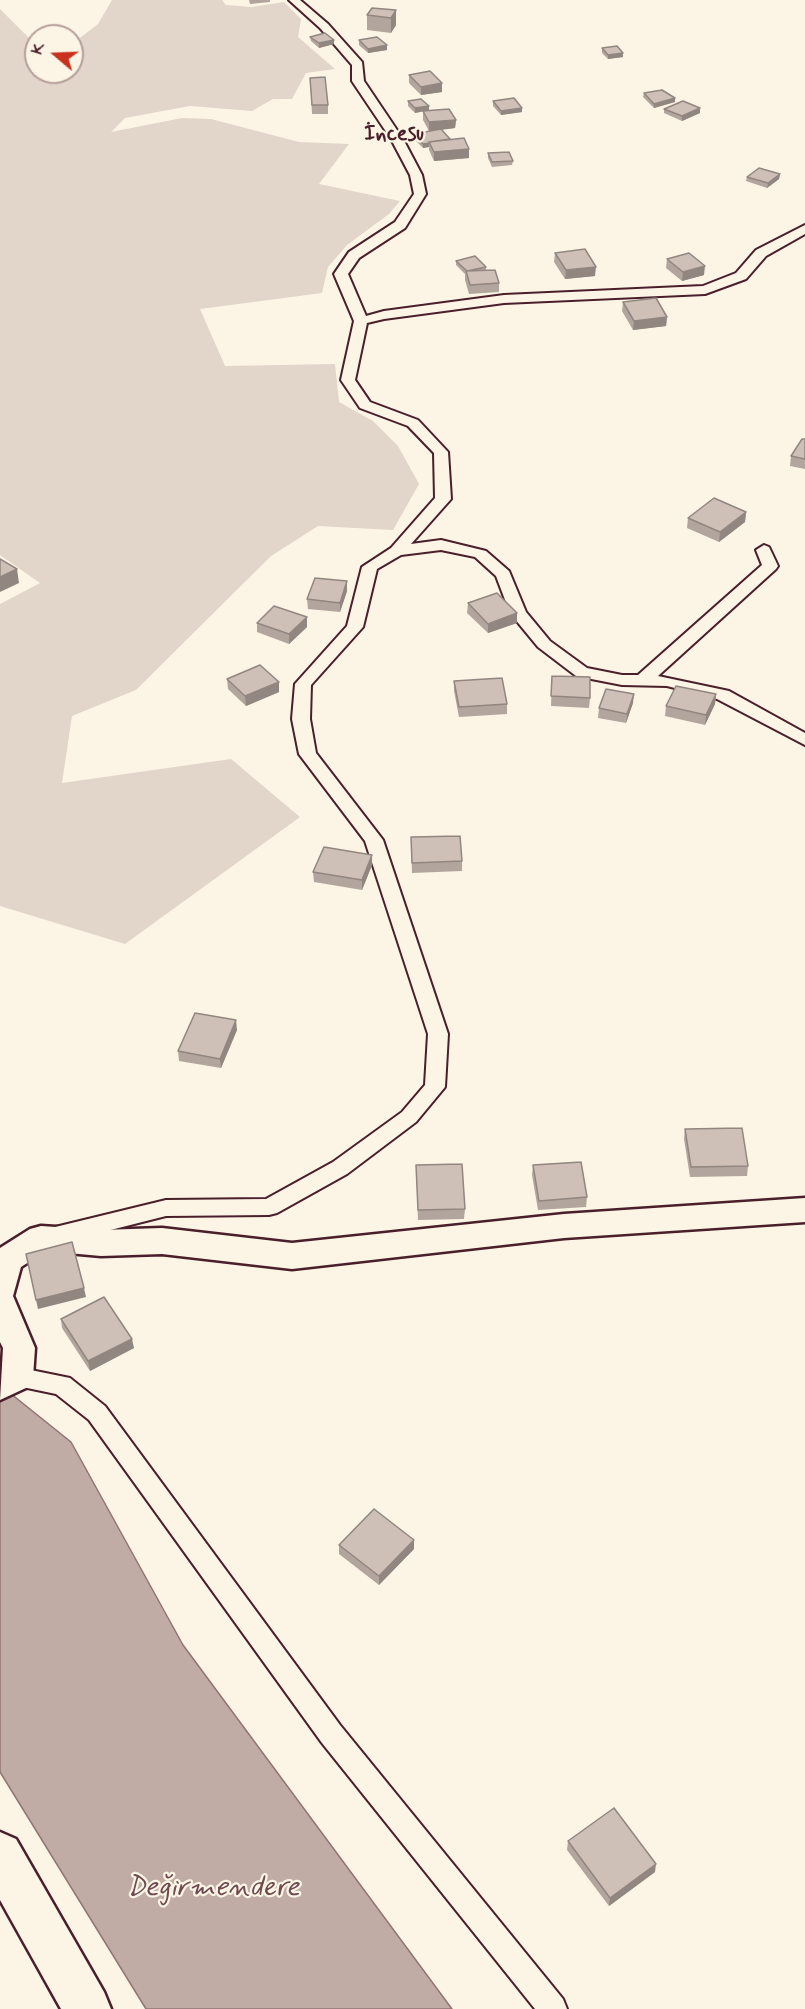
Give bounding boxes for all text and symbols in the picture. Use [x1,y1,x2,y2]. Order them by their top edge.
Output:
north arrow [24,24,84,84]
text: K [27,40,50,57]
district label: İncesu [364,122,424,148]
water label: Değirmendere [127,1872,299,1906]

